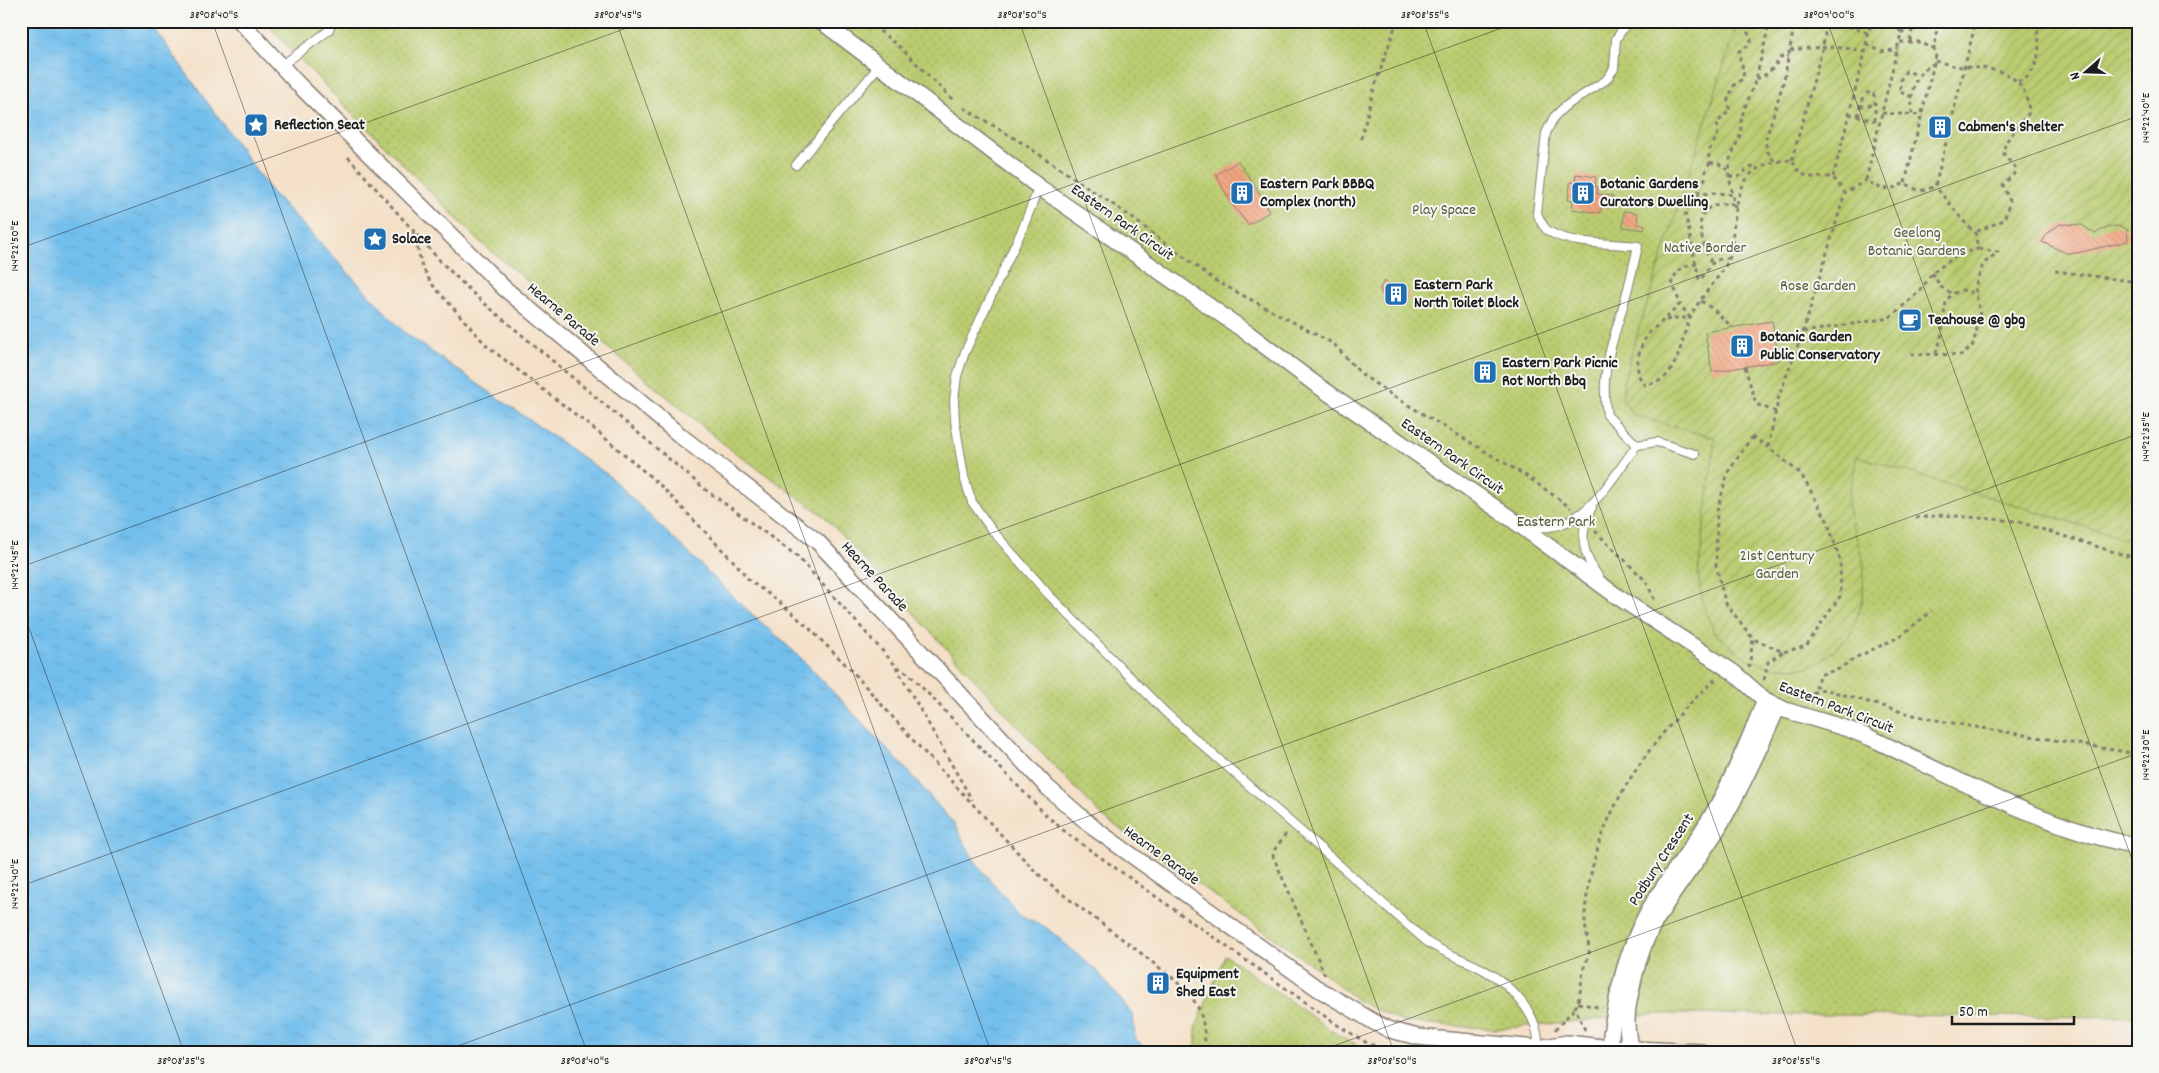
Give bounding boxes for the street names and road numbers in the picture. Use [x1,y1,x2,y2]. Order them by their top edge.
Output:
street label: Eastern Park Circuit [1066,179,1178,267]
street label: Hearne Parade [521,277,605,353]
street label: Eastern Park Circuit [1396,413,1508,501]
street label: Hearne Parade [835,536,913,618]
street label: Eastern Park Circuit [1775,676,1897,741]
street label: Podbury Crescent [1623,809,1701,911]
street label: Hearne Parade [1118,820,1204,892]

